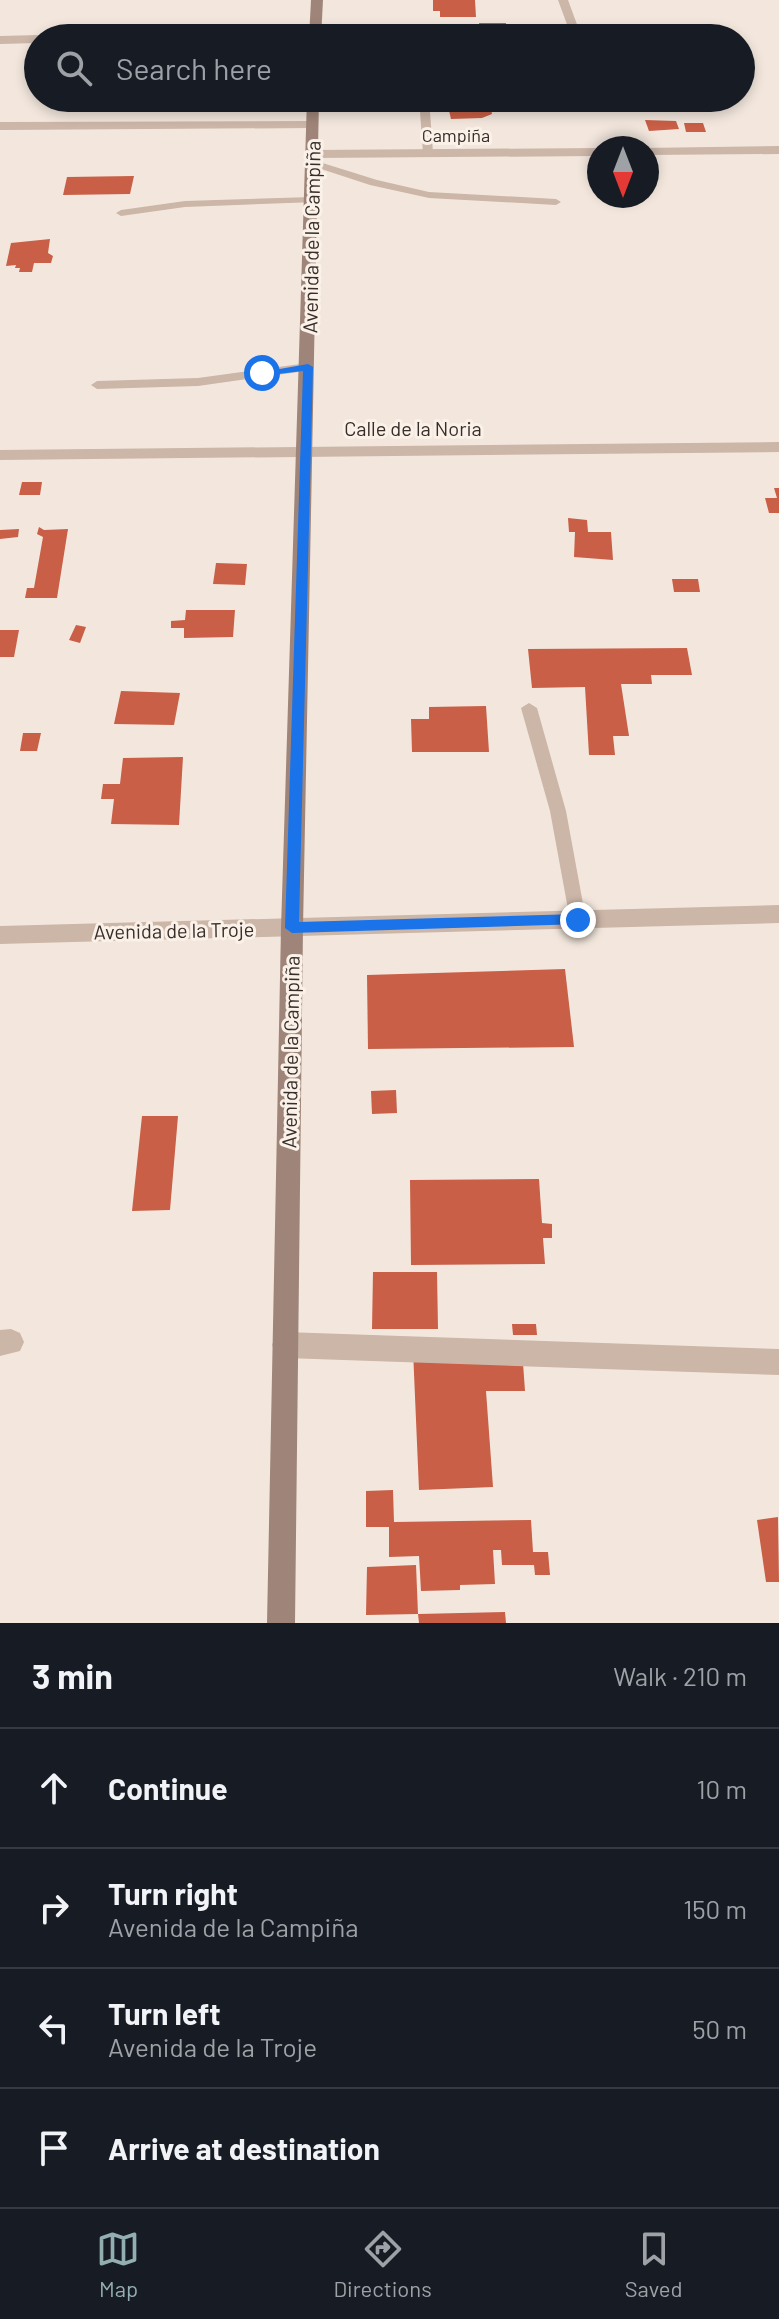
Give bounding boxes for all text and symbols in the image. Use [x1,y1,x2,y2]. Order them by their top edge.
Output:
search box [24,24,755,112]
icon: search [52,46,96,90]
text: Search here [116,50,272,86]
street label: Campiña [422,124,490,146]
north arrow [587,136,659,208]
street label: Avenida de la Campiña [297,140,325,334]
route start [244,355,280,391]
street label: Calle de la Noria [344,416,482,440]
route end [560,902,596,938]
street label: Avenida de la Troje [93,917,255,943]
street label: Avenida de la Campiña [276,955,304,1149]
text: 3 min [32,1655,113,1696]
text: Walk · 210 m [613,1660,747,1691]
icon: ahead [32,1766,76,1810]
text: Continue [108,1770,228,1806]
text: 10 m [697,1773,747,1804]
text: Turn right [108,1875,238,1911]
icon: right [32,1886,76,1930]
text: 150 m [683,1893,747,1924]
text: Avenida de la Campiña [108,1911,359,1942]
text: Turn left [108,1995,221,2031]
icon: left [32,2006,76,2050]
text: 50 m [692,2013,747,2044]
text: Avenida de la Troje [108,2031,317,2062]
icon: arrive [32,2126,76,2170]
text: Arrive at destination [108,2130,380,2166]
tab: Map [96,2227,140,2301]
tab: Directions [333,2227,432,2301]
tab: Saved [625,2227,682,2301]

